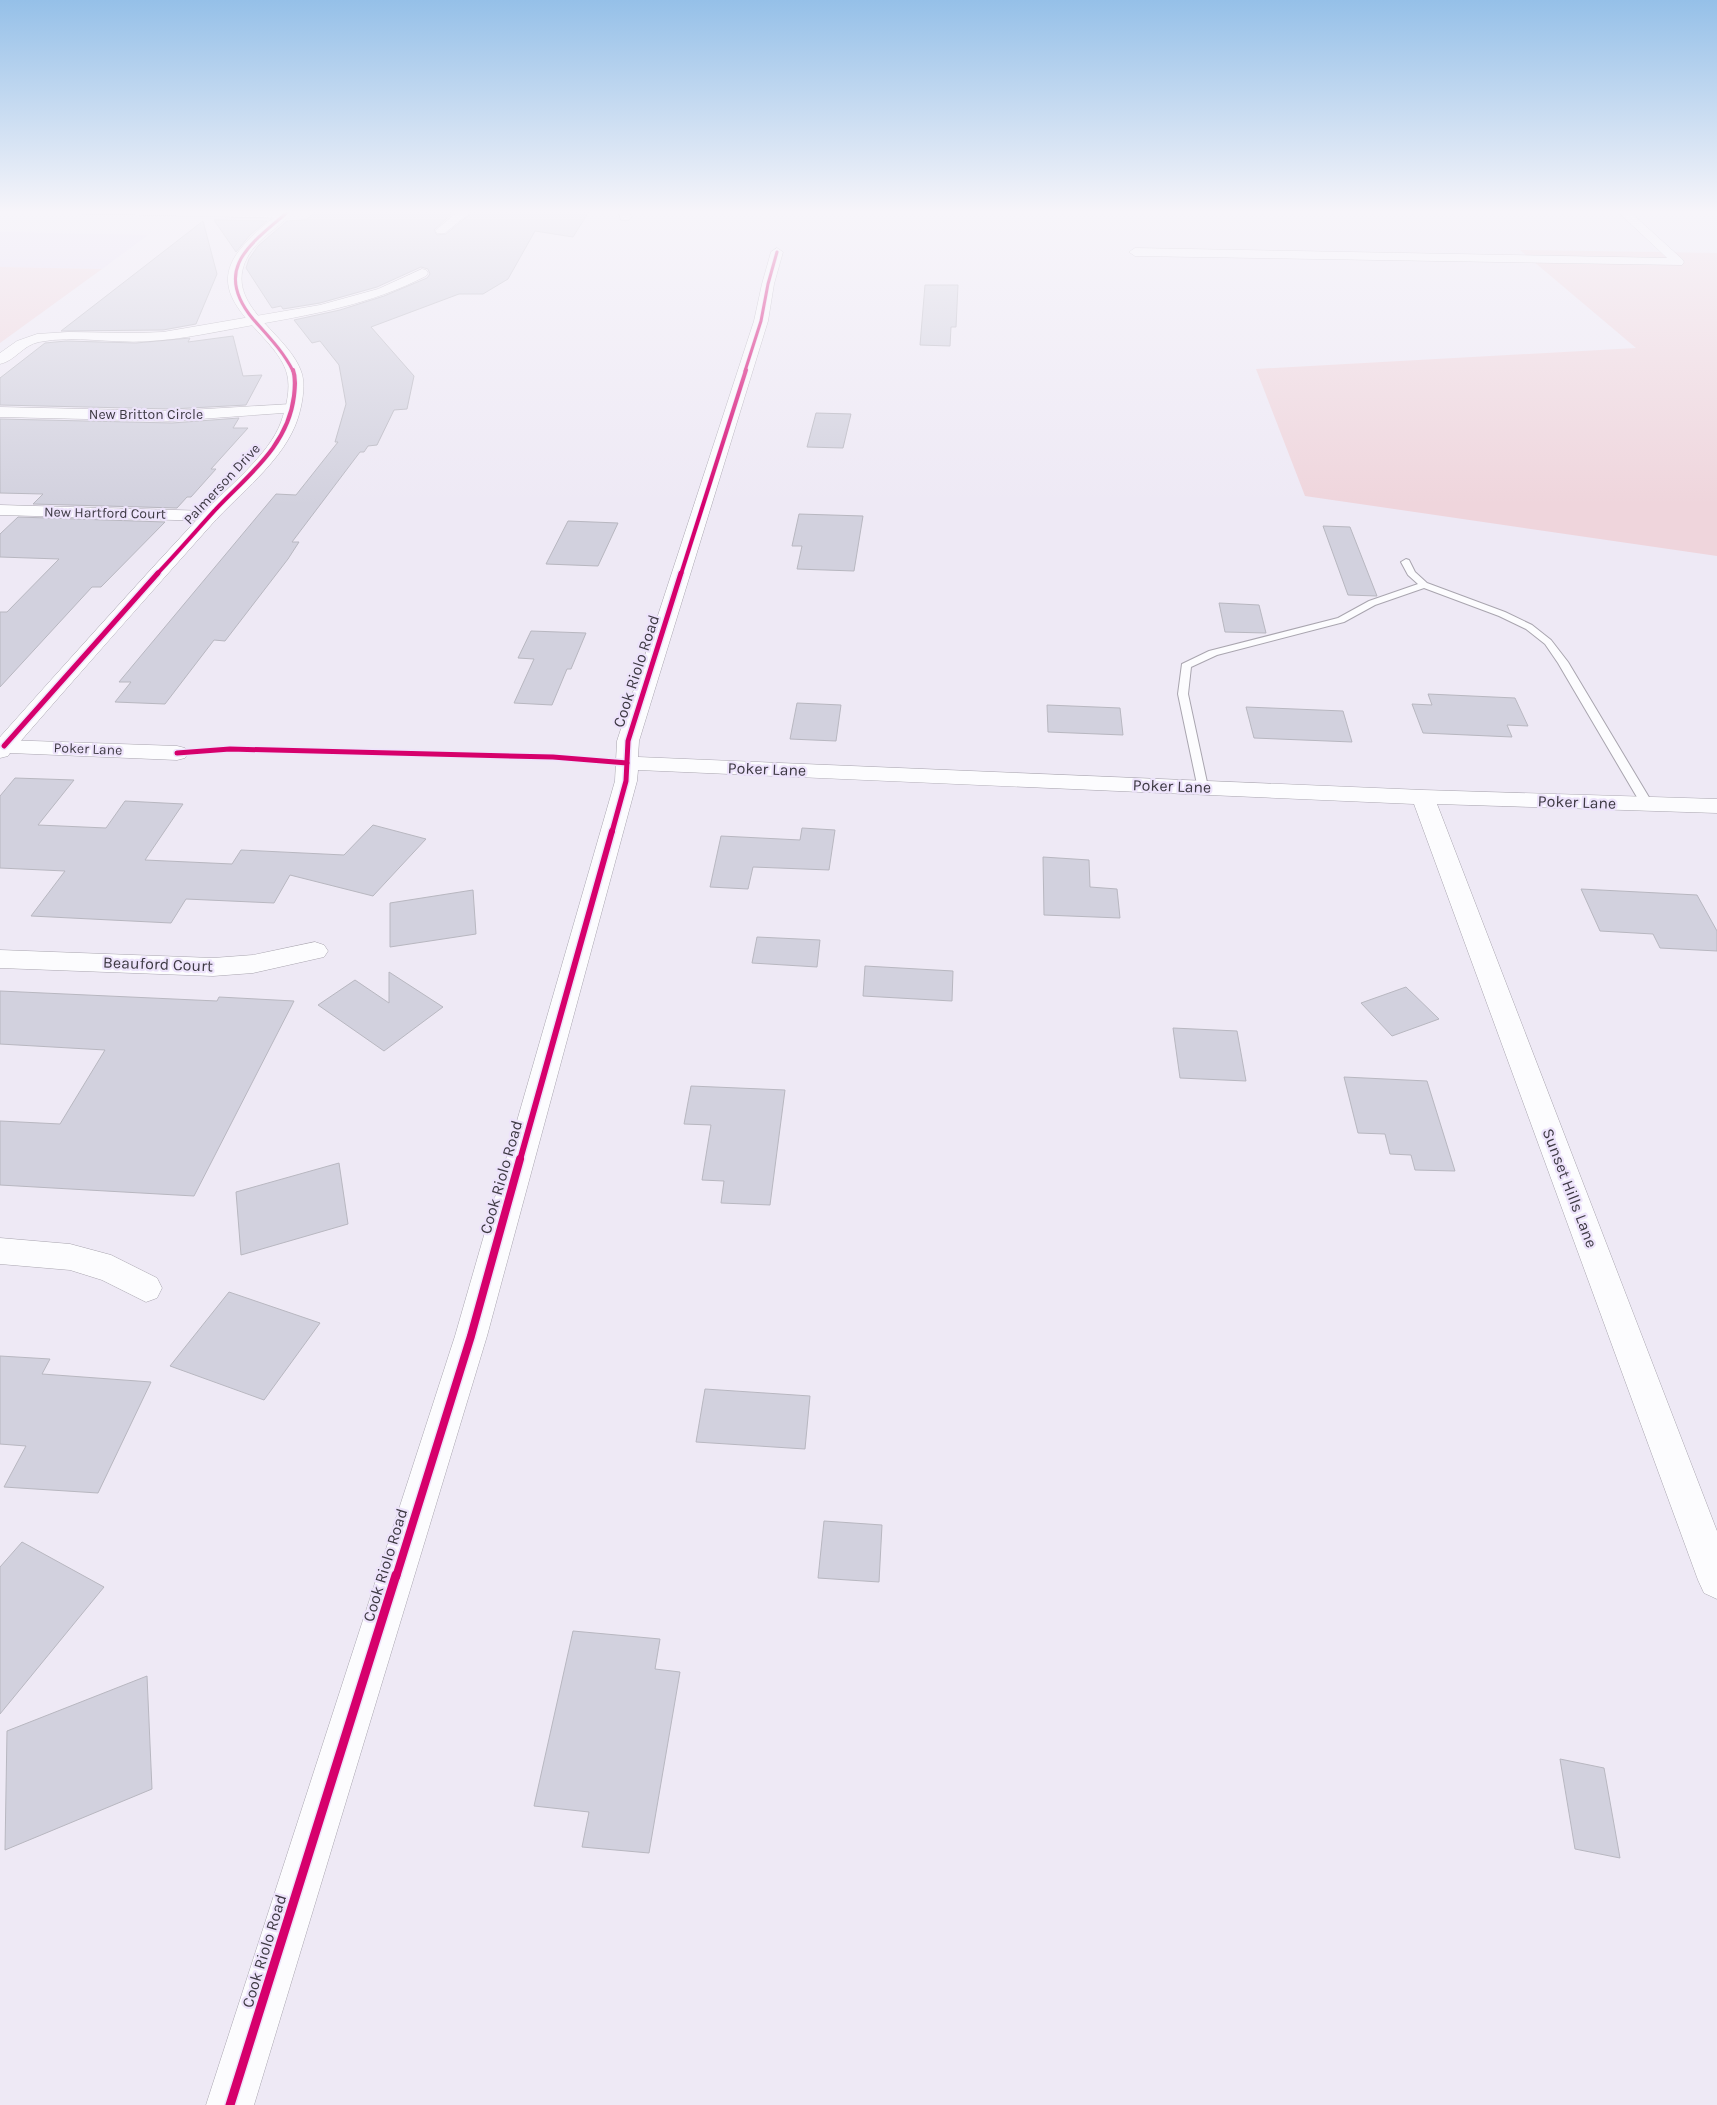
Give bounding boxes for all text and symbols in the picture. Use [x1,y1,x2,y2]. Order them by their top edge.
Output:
street label: New Britton Circle [89,406,203,423]
street label: Palmerson Drive [180,440,264,528]
street label: New Hartford Court [44,503,166,523]
street label: Cook Riolo Road [609,612,663,730]
street label: Poker Lane [53,739,123,759]
street label: Poker Lane [727,758,807,780]
street label: Poker Lane [1132,775,1212,797]
street label: Poker Lane [1537,791,1617,813]
street label: Beauford Court [103,953,213,975]
street label: Cook Riolo Road [476,1118,526,1236]
street label: Sunset Hills Lane [1539,1126,1601,1250]
street label: Cook Riolo Road [359,1506,411,1624]
street label: Cook Riolo Road [238,1892,290,2010]

